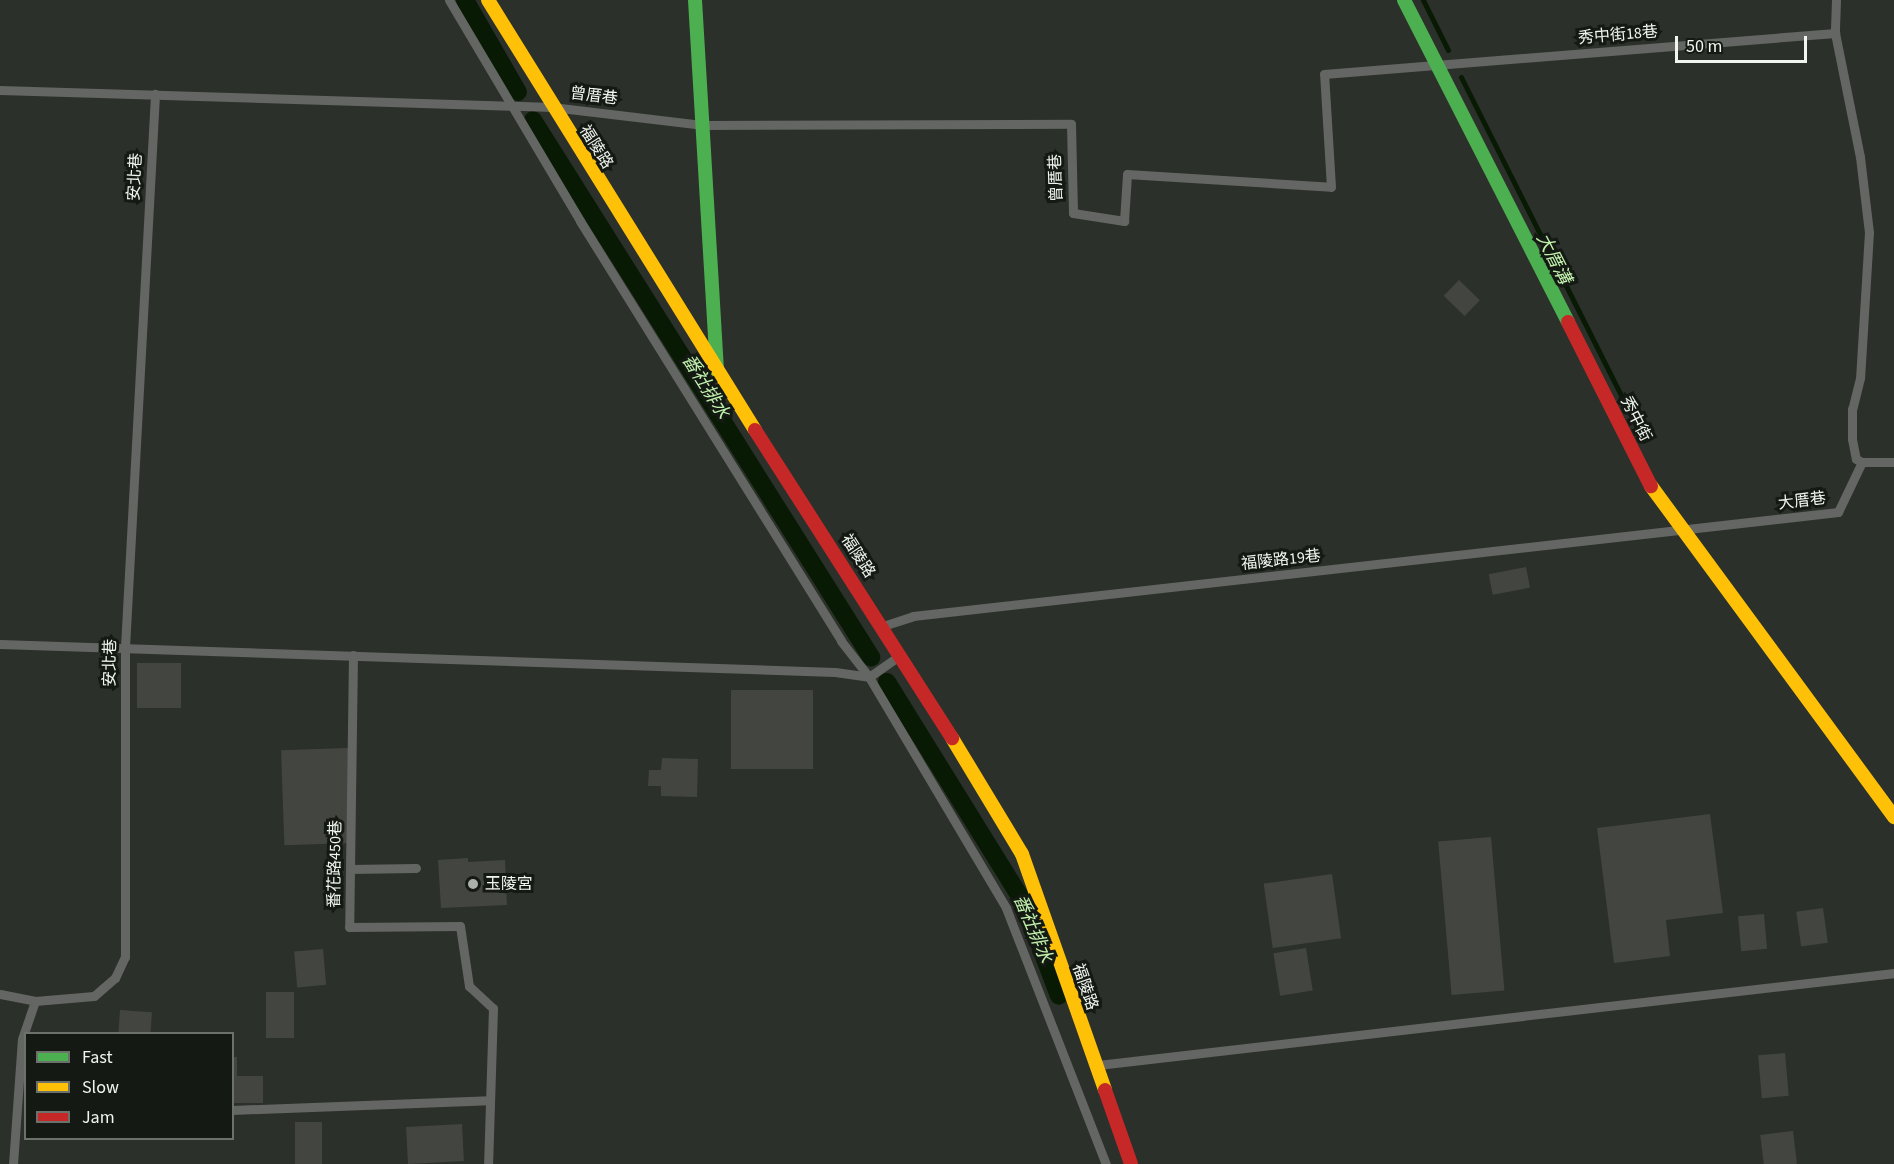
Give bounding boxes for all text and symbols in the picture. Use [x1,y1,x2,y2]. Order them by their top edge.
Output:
street label: 秀中街18巷 [1577,22,1659,48]
scale bar [1678,24,1810,62]
text: 50 m [1686,34,1722,59]
street label: 曾厝巷 [569,84,619,108]
street label: 福陵路 [575,122,617,172]
street label: 安北巷 [124,153,146,201]
street label: 曾厝巷 [1046,154,1066,202]
water label: 大厝溝 [1531,230,1575,288]
water label: 番社排水 [677,351,733,423]
street label: 秀中街 [1617,393,1655,445]
street label: 大厝巷 [1777,489,1827,513]
street label: 福陵路 [837,531,879,581]
street label: 福陵路19巷 [1240,546,1322,574]
street label: 安北巷 [100,639,120,687]
street label: 番花路450巷 [325,820,345,908]
place label: 玉陵宮 [485,874,533,894]
marker: 玉陵宮 [466,877,480,891]
water label: 番社排水 [1008,892,1056,966]
street label: 福陵路 [1068,961,1102,1013]
legend [24,1032,234,1140]
text: Fast [82,1045,113,1070]
text: Slow [82,1075,119,1100]
text: Jam [82,1105,115,1130]

